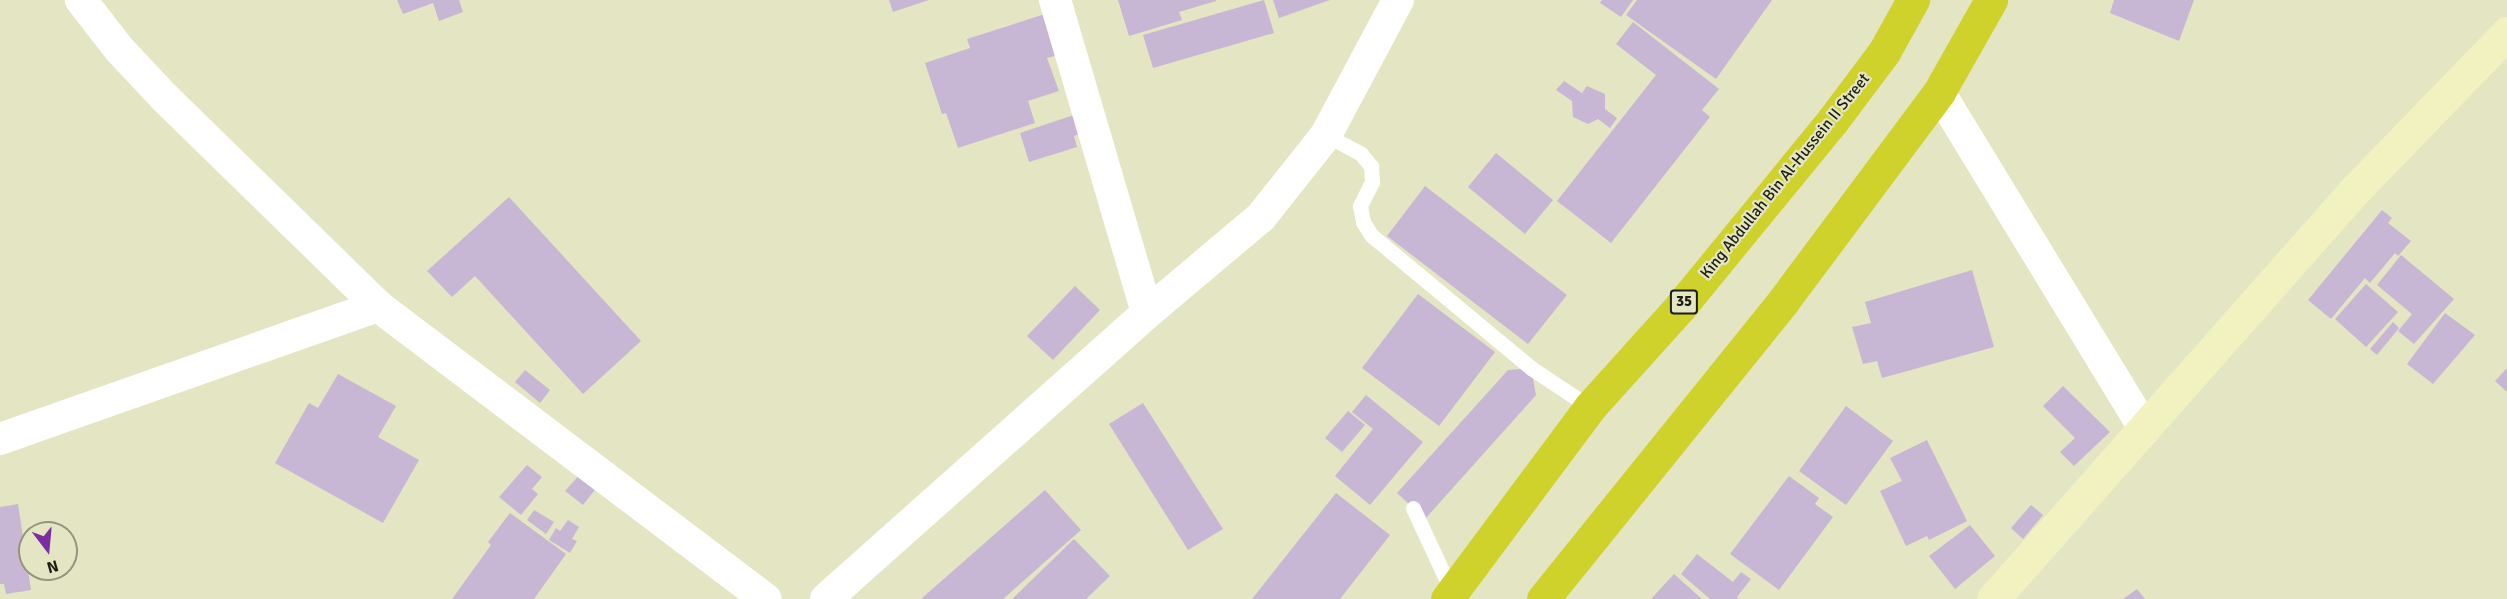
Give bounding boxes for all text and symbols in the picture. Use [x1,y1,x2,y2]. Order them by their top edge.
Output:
street label: King Abdullah Bin Al-Hussein II Street [1696,70,1874,282]
road number: 35 [1669,290,1699,314]
north arrow [18,521,78,581]
text: N [44,555,61,578]

